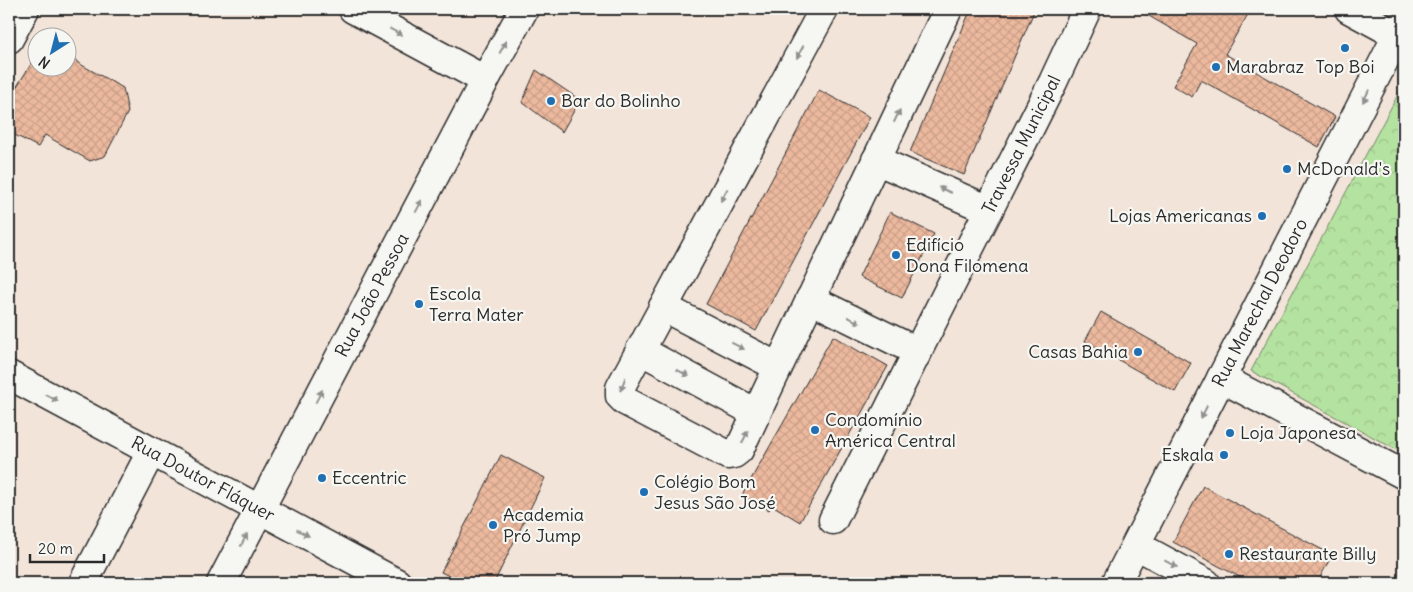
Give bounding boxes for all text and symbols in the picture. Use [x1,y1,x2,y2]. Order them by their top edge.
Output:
north arrow [28,28,78,78]
one-way arrow [389,28,404,36]
one-way arrow [499,40,508,53]
marker: Top Boi [1339,42,1351,54]
one-way arrow [796,45,805,58]
text: N [35,52,54,73]
place label: Marabraz [1226,55,1305,78]
place label: Top Boi [1316,55,1374,78]
marker: Marabraz [1210,61,1222,73]
street label: Travessa Municipal [977,71,1066,218]
place label: Bar do Bolinho [561,89,681,112]
one-way arrow [1362,89,1370,103]
marker: Bar do Bolinho [545,95,557,107]
one-way arrow [893,109,901,123]
place label: McDonald's [1297,157,1390,180]
marker: McDonald's [1281,163,1293,175]
one-way arrow [938,186,952,194]
one-way arrow [720,188,728,202]
one-way arrow [415,198,423,213]
place label: Lojas Americanas [1109,204,1252,227]
marker: Lojas Americanas [1256,210,1268,222]
street label: Rua Marechal Deodoro [1207,214,1312,391]
street label: Rua João Pessoa [330,229,414,361]
place label: Edifício Dona Filomena [906,233,1028,277]
marker: Edifício Dona Filomena [890,249,902,261]
place label: Escola Terra Mater [429,282,524,326]
marker: Escola Terra Mater [413,298,425,310]
one-way arrow [847,317,861,325]
place label: Casas Bahia [1028,340,1128,363]
one-way arrow [730,342,745,350]
marker: Casas Bahia [1132,346,1144,358]
one-way arrow [676,369,690,377]
one-way arrow [619,377,627,392]
one-way arrow [315,389,323,403]
one-way arrow [44,394,59,402]
one-way arrow [1200,405,1208,419]
place label: Condomínio América Central [825,408,956,452]
place label: Loja Japonesa [1240,421,1357,444]
marker: Condomínio América Central [809,424,821,436]
marker: Loja Japonesa [1224,427,1236,439]
one-way arrow [741,430,749,444]
street label: Rua Doutor Fláquer [127,431,279,527]
place label: Eskala [1162,443,1214,466]
marker: Eskala [1218,449,1230,461]
place label: Eccentric [332,466,407,489]
place label: Colégio Bom Jesus São José [654,470,776,514]
marker: Eccentric [316,472,328,484]
marker: Colégio Bom Jesus São José [638,486,650,498]
place label: Academia Pró Jump [503,503,584,547]
marker: Academia Pró Jump [487,519,499,531]
one-way arrow [296,529,310,537]
scale bar [30,532,104,564]
one-way arrow [240,533,248,547]
text: 20 m [38,539,73,558]
place label: Restaurante Billy [1239,542,1376,565]
marker: Restaurante Billy [1223,548,1235,560]
one-way arrow [1164,560,1178,569]

